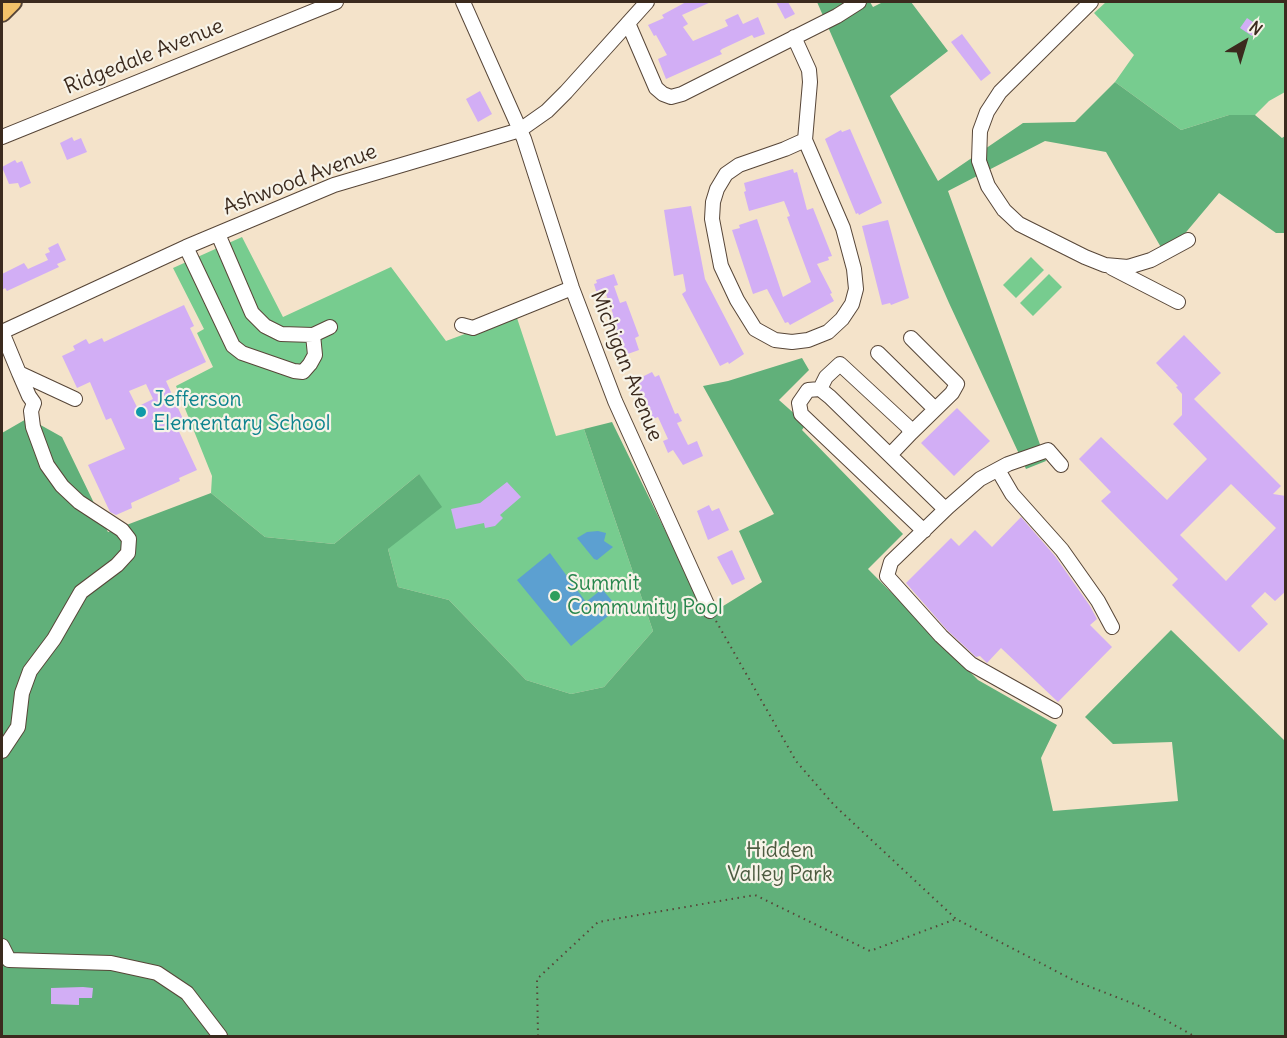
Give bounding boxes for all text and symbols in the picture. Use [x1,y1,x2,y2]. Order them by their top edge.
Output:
north arrow [1215,12,1275,72]
street label: Ridgedale Avenue [61,14,227,100]
text: N [1246,17,1267,39]
street label: Ashwood Avenue [219,139,381,221]
street label: Michigan Avenue [584,287,668,445]
place label: Jefferson Elementary School [153,387,330,437]
marker: Jefferson Elementary School [134,405,148,419]
place label: Summit Community Pool [567,571,723,621]
marker: Summit Community Pool [548,589,562,603]
park label: Hidden Valley Park [727,838,833,888]

